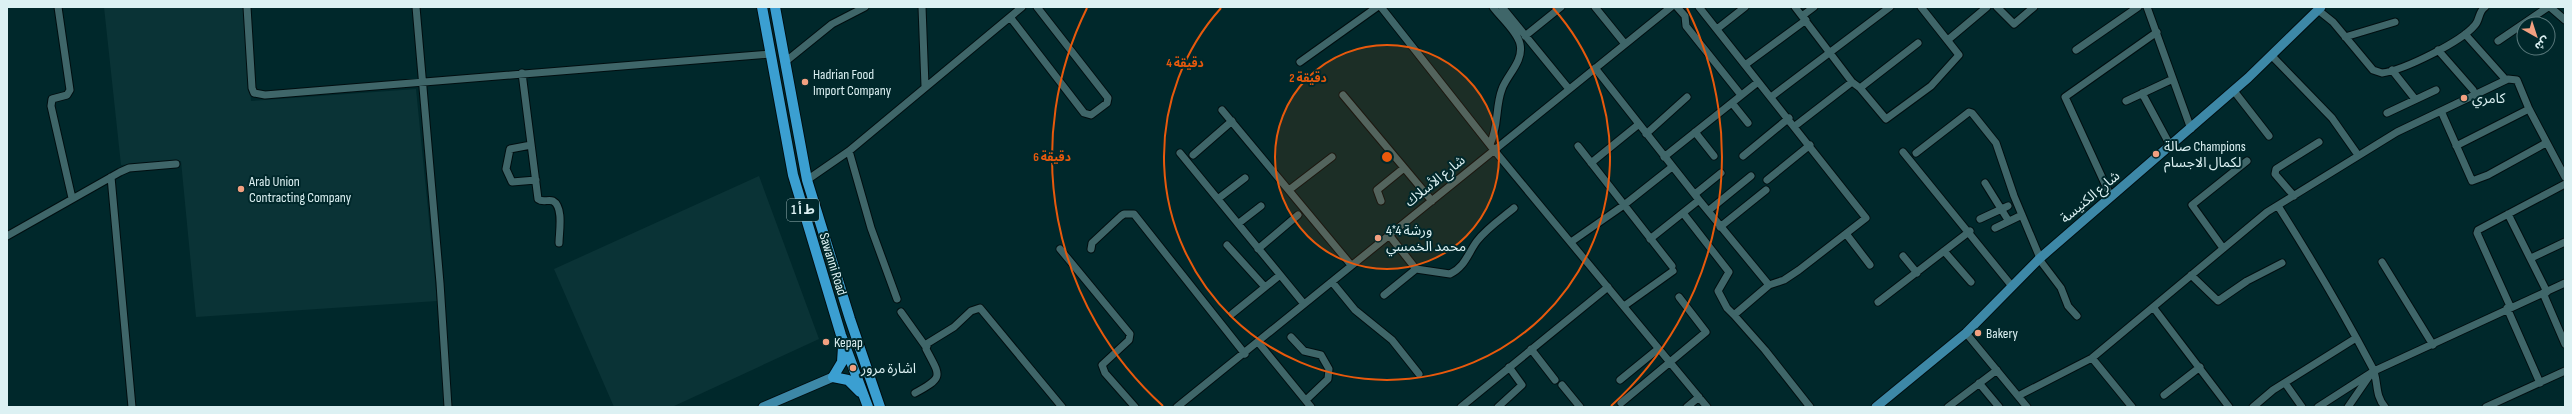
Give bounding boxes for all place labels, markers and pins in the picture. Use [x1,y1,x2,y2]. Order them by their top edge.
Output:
place label: Hadrian Food Import Company [813,66,892,99]
marker: Hadrian Food Import Company [800,77,810,87]
place label: كامري [2472,90,2506,109]
marker: كامري [2459,93,2469,103]
place label: صالة Champions لكمال الاجسام [2164,138,2246,173]
marker: صالة Champions لكمال الاجسام [2151,149,2161,159]
centre of rings [1380,150,1394,164]
place label: Arab Union Contracting Company [248,173,352,206]
marker: Arab Union Contracting Company [236,184,246,194]
place label: 4*4 ورشة محمد الخمسي [1386,222,1466,257]
marker: 4*4 ورشة محمد الخمسي [1373,233,1383,243]
place label: Bakery [1986,325,2019,342]
marker: Bakery [1973,328,1983,338]
place label: Kepap [834,334,863,351]
marker: Kepap [821,337,831,347]
place label: اشارة مرور [860,360,916,377]
marker: اشارة مرور [848,363,858,373]

